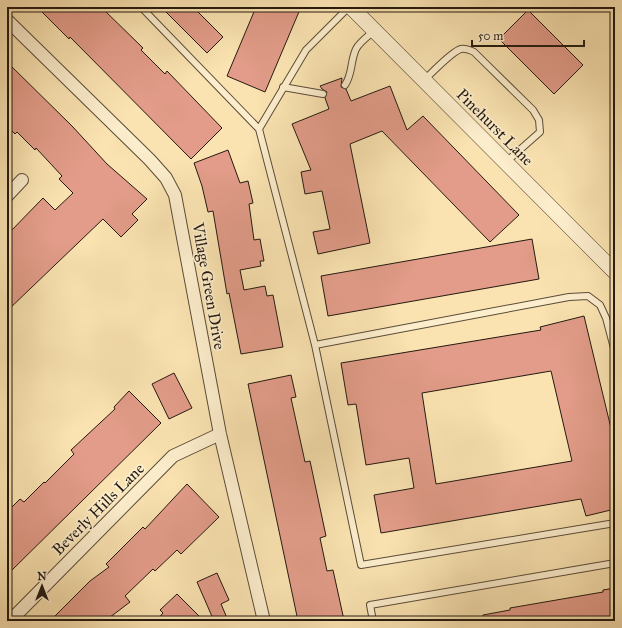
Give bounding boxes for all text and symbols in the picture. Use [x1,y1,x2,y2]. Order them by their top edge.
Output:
scale bar [472,22,584,48]
text: 50 m [478,29,503,43]
street label: Pinehurst Lane [453,85,538,170]
street label: Village Green Drive [187,220,230,351]
street label: Beverly Hills Lane [48,459,148,559]
north arrow [22,566,62,606]
text: N [37,570,47,583]

